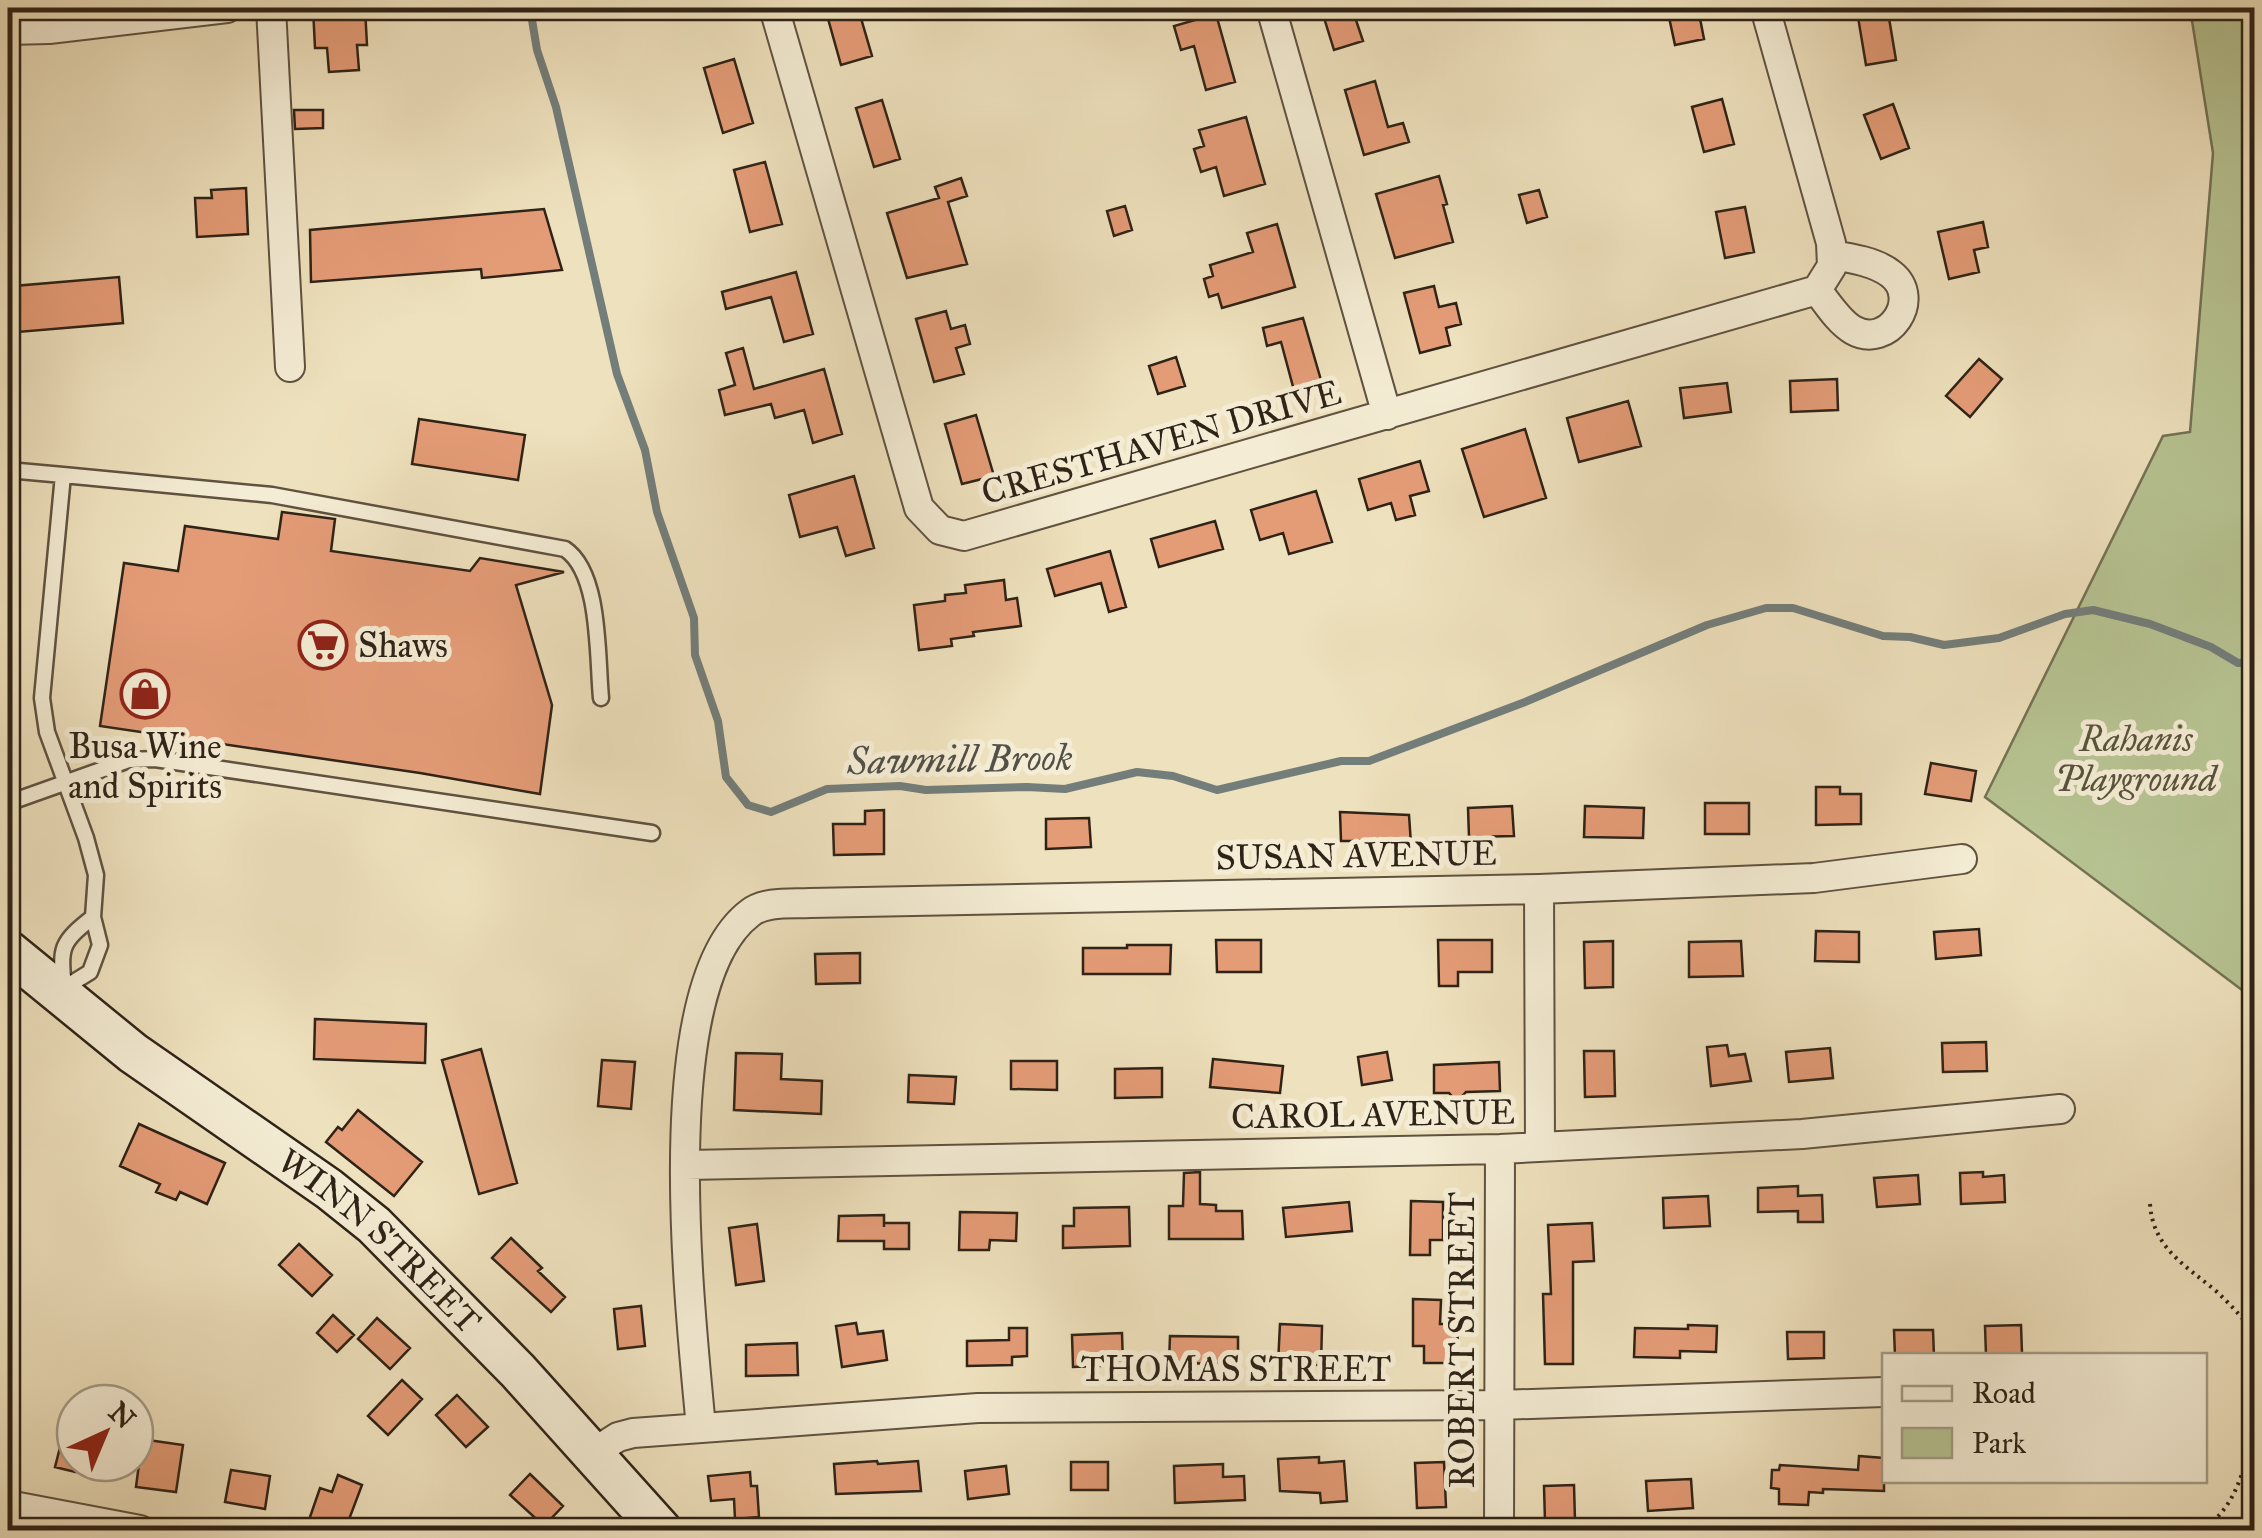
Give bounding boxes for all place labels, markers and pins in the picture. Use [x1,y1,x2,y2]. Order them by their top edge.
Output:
supermarket icon: Shaws [297,619,349,671]
place label: Shaws [358,624,448,667]
shop icon: Busa Wine and Spirits [119,668,171,720]
place label: Busa Wine and Spirits [68,725,222,808]

